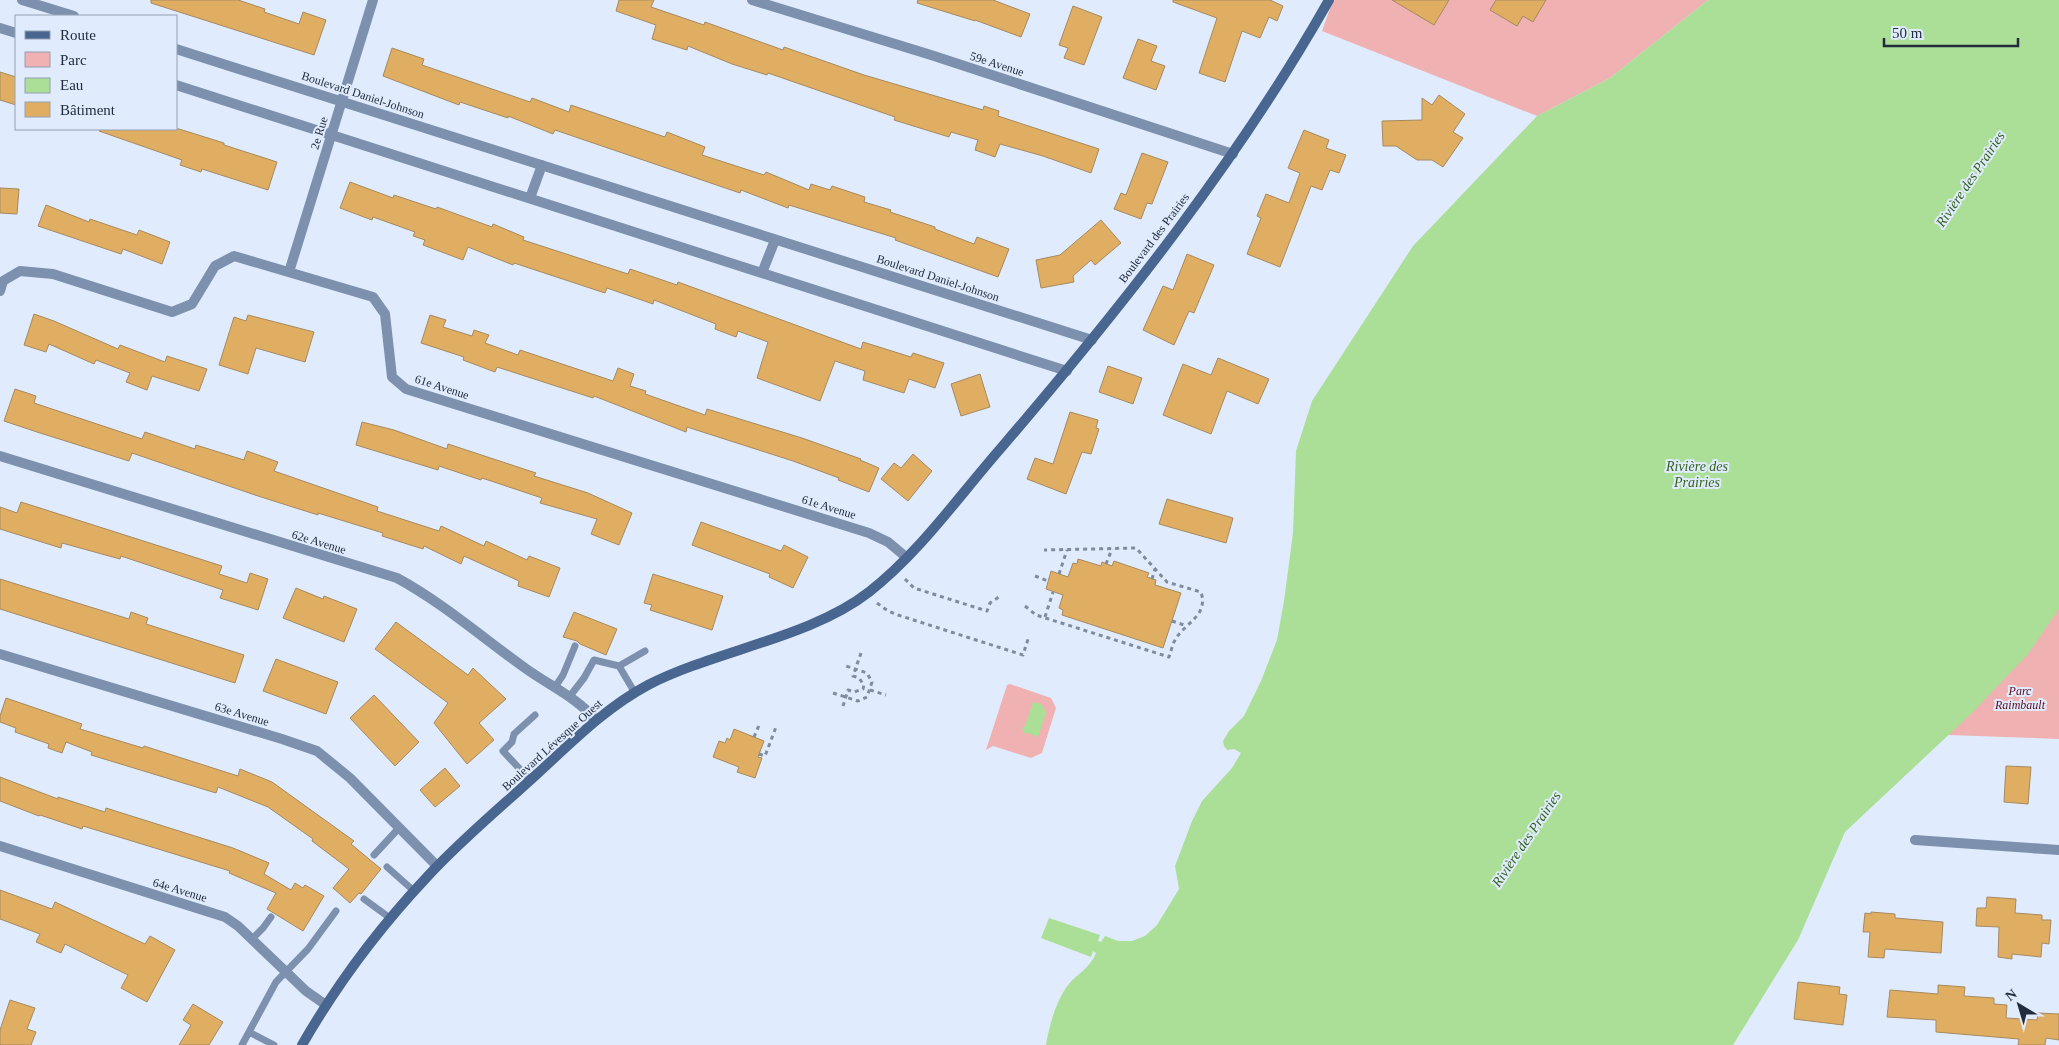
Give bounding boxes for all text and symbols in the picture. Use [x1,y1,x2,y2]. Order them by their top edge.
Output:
legend [15,15,178,130]
scale bar [1884,15,2018,47]
text: 50 m [1892,25,1923,41]
text: Route [60,27,96,43]
street label: 59e Avenue [968,49,1026,79]
text: Parc [60,52,87,68]
street label: Boulevard Daniel-Johnson [300,69,426,121]
text: Eau [60,77,84,93]
text: Bâtiment [60,102,116,118]
street label: 2e Rue [307,115,331,151]
water label: Rivière des Prairies [1932,128,2008,231]
street label: Boulevard des Prairies [1116,190,1192,286]
street label: Boulevard Daniel-Johnson [875,252,1001,304]
street label: 61e Avenue [413,372,471,402]
water label: Rivière des Prairies [1665,459,1729,490]
street label: 61e Avenue [800,492,858,522]
street label: 62e Avenue [290,527,348,557]
park label: Parc Raimbault [1994,684,2046,712]
street label: Boulevard Lévesque Ouest [499,696,605,794]
street label: 63e Avenue [213,699,271,729]
water label: Rivière des Prairies [1488,788,1564,891]
street label: 64e Avenue [151,875,209,905]
north arrow [1994,980,2044,1030]
text: N [2003,986,2020,1004]

